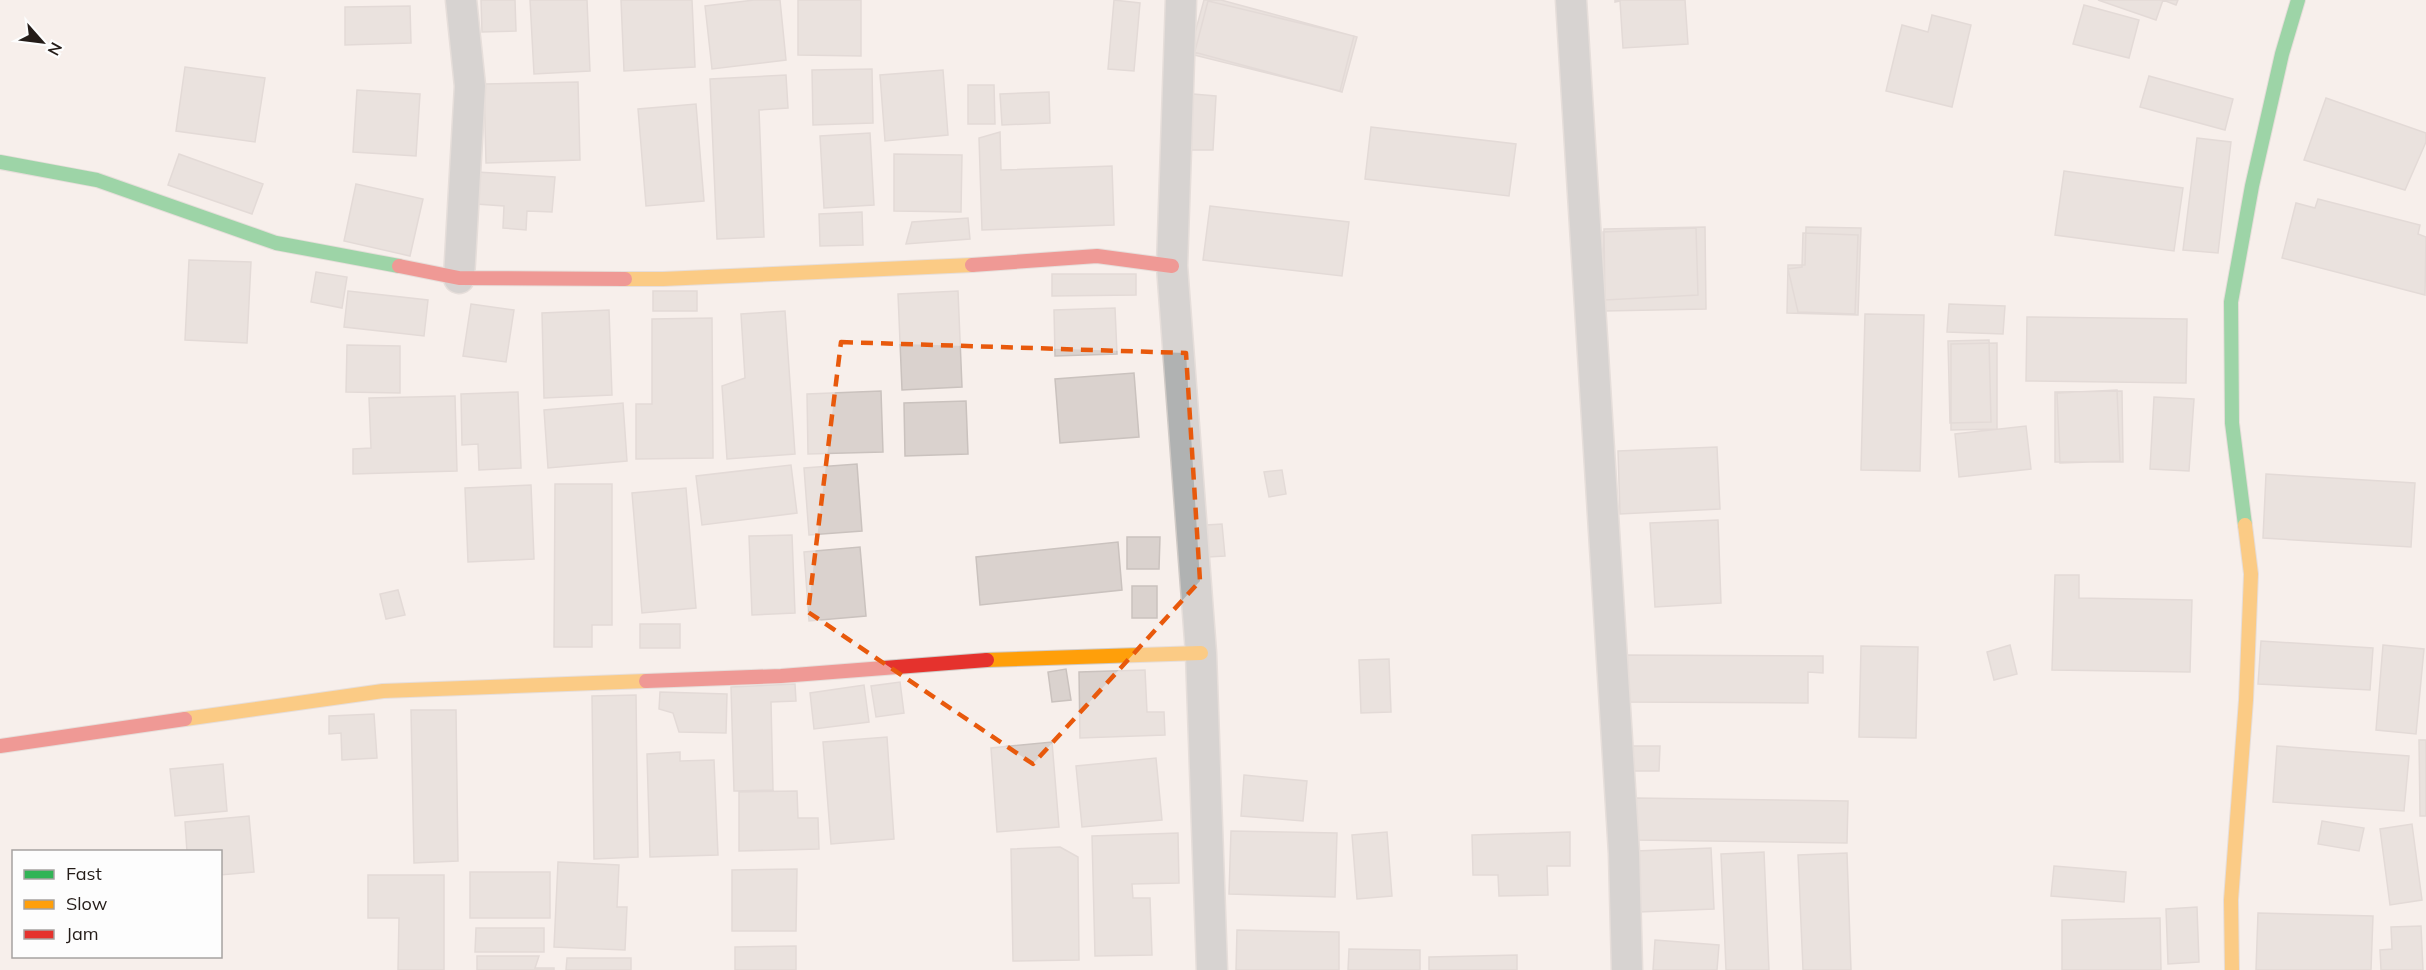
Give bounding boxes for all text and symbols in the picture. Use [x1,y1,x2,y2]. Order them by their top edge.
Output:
north arrow [12,12,72,72]
text: N [44,39,67,59]
legend [12,850,222,958]
text: Fast [66,862,102,885]
text: Slow [66,892,108,915]
text: Jam [66,922,99,945]

